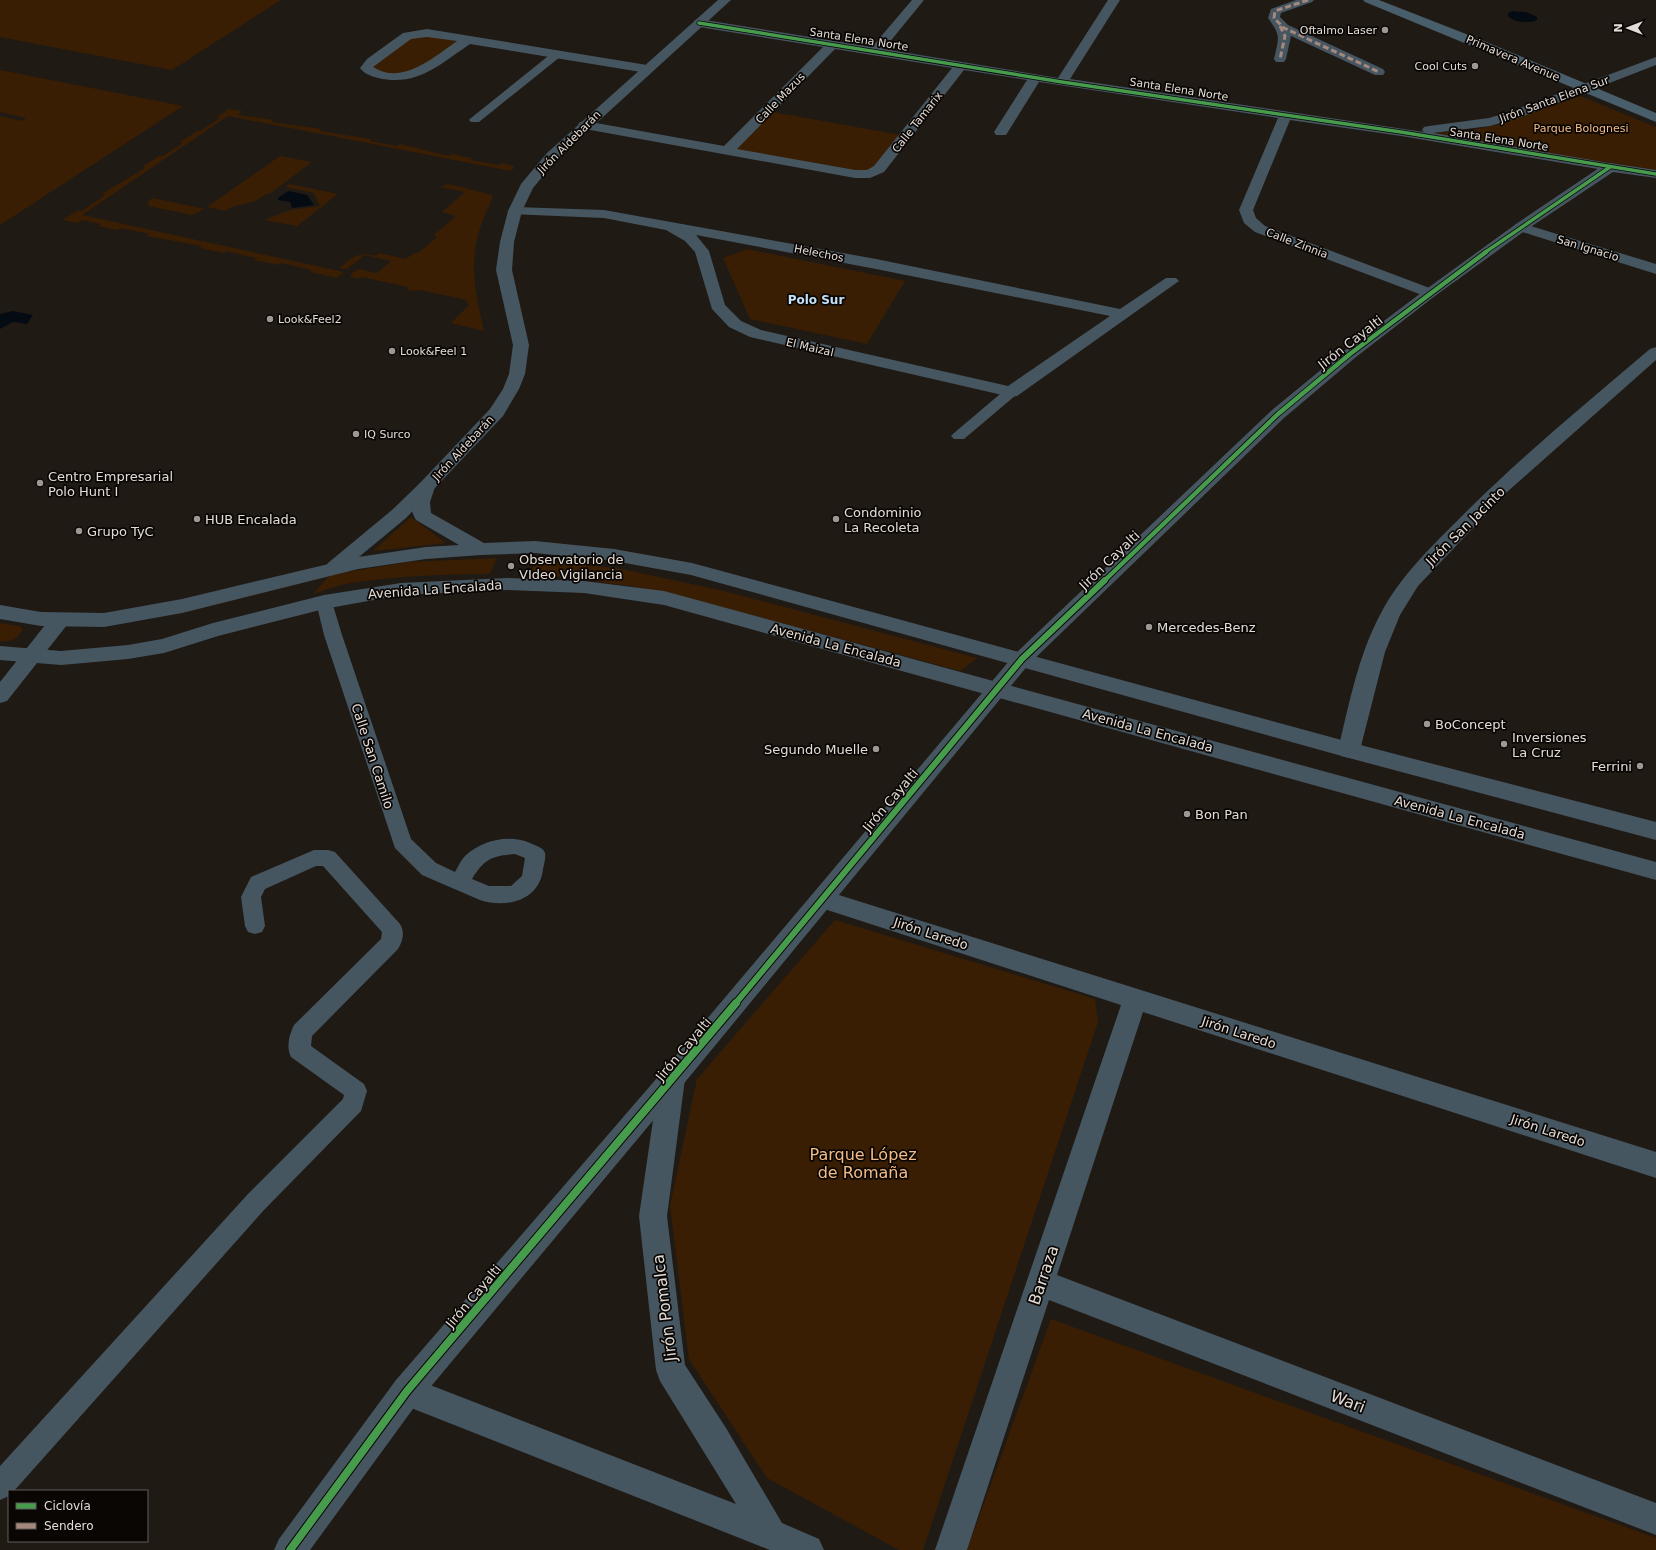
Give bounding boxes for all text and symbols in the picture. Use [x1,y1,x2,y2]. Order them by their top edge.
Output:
north arrow [1608,8,1648,48]
text: N [1612,23,1625,33]
place label: Oftalmo Laser [1300,24,1377,37]
street label: Santa Elena Norte [809,25,909,54]
marker: Oftalmo Laser [1380,25,1390,35]
street label: Primavera Avenue [1464,33,1562,84]
place label: Cool Cuts [1415,60,1467,73]
marker: Cool Cuts [1470,61,1480,71]
street label: Calle Mazus [753,70,808,126]
street label: Jirón Santa Elena Sur [1497,73,1611,126]
street label: Santa Elena Norte [1129,75,1229,104]
street label: Calle Tamarix [889,89,946,155]
street label: Jirón Aldebarán [534,108,604,177]
park label: Parque Bolognesi [1534,122,1629,135]
street label: Santa Elena Norte [1449,125,1549,154]
street label: Calle Zinnia [1264,226,1330,261]
street label: San Ignacio [1555,233,1621,264]
street label: Helechos [793,242,845,265]
district label: Polo Sur [788,293,844,307]
place label: Look&Feel2 [278,313,342,326]
street label: Jirón Cayalti [1314,313,1386,373]
marker: Look&Feel2 [265,314,275,324]
street label: El Maizal [785,336,835,359]
place label: Look&Feel 1 [400,345,467,358]
marker: Look&Feel 1 [387,346,397,356]
street label: Jirón Aldebarán [429,413,497,484]
place label: IQ Surco [364,428,411,441]
marker: IQ Surco [351,429,361,439]
place label: Centro Empresarial Polo Hunt I [48,469,173,499]
marker: Centro Empresarial Polo Hunt I [35,478,45,488]
street label: Jirón San Jacinto [1422,484,1508,570]
place label: Condominio La Recoleta [844,505,922,535]
place label: HUB Encalada [205,512,297,527]
marker: HUB Encalada [192,514,202,524]
marker: Condominio La Recoleta [831,514,841,524]
place label: Grupo TyC [87,524,154,539]
marker: Grupo TyC [74,526,84,536]
street label: Jirón Cayalti [1075,528,1143,593]
place label: Observatorio de VIdeo Vigilancia [519,552,624,582]
marker: Observatorio de VIdeo Vigilancia [506,561,516,571]
street label: Avenida La Encalada [367,577,503,602]
place label: Mercedes-Benz [1157,620,1256,635]
street label: Avenida La Encalada [769,621,903,670]
marker: Mercedes-Benz [1144,622,1154,632]
street label: Calle San Camilo [348,702,397,811]
street label: Avenida La Encalada [1081,706,1215,755]
place label: BoConcept [1435,717,1506,732]
marker: BoConcept [1422,719,1432,729]
place label: Inversiones La Cruz [1512,730,1587,760]
marker: Inversiones La Cruz [1499,739,1509,749]
place label: Segundo Muelle [764,742,868,757]
marker: Segundo Muelle [871,744,881,754]
place label: Ferrini [1591,759,1632,774]
marker: Ferrini [1635,761,1645,771]
street label: Jirón Cayalti [859,766,921,836]
street label: Avenida La Encalada [1393,793,1527,842]
place label: Bon Pan [1195,807,1248,822]
marker: Bon Pan [1182,809,1192,819]
street label: Jirón Laredo [891,914,970,953]
street label: Jirón Laredo [1199,1013,1278,1052]
street label: Jirón Cayalti [652,1015,714,1085]
street label: Jirón Laredo [1508,1111,1587,1150]
park label: Parque López de Romaña [809,1145,917,1182]
street label: Barraza [1024,1243,1062,1307]
street label: Jirón Pomalca [649,1253,681,1364]
street label: Jirón Cayalti [442,1262,504,1332]
street label: Wari [1328,1386,1368,1417]
legend [8,1490,148,1542]
text: Ciclovía [44,1499,91,1513]
text: Sendero [44,1519,94,1533]

